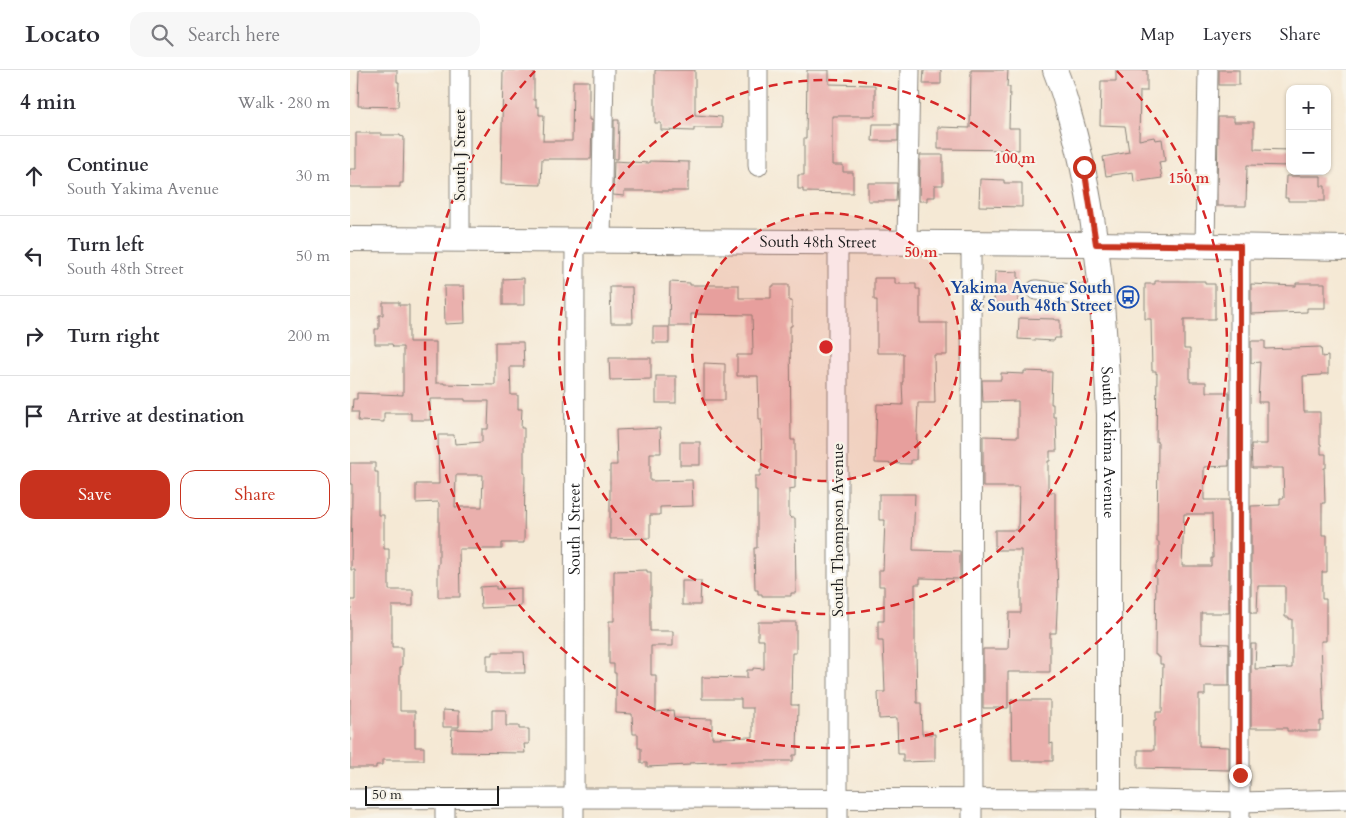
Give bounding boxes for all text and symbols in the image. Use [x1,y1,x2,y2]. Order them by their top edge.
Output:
search box [130,12,480,57]
text: Locato [25,18,100,51]
icon: search [148,21,176,49]
text: Search here [188,22,280,48]
text: Map [1140,22,1175,47]
text: Layers [1203,22,1252,47]
text: Share [1280,22,1321,47]
map controls [1286,85,1331,175]
button: + [1286,85,1331,130]
text: 4 min [20,88,76,117]
text: Walk · 280 m [238,92,330,114]
street label: South J Street [449,109,471,201]
button: − [1286,130,1331,175]
text: 100 m [995,148,1036,168]
text: Continue [67,152,149,178]
route start [1073,156,1096,179]
icon: ahead [20,162,48,190]
text: 30 m [296,165,330,187]
text: 150 m [1169,168,1210,188]
text: South Yakima Avenue [67,178,219,200]
street label: South 48th Street [760,231,876,254]
text: Turn left [67,232,144,258]
icon: left [20,242,48,270]
text: 50 m [904,242,938,262]
text: 50 m [296,245,330,267]
text: South 48th Street [67,258,184,280]
place label: Yakima Avenue South & South 48th Street [951,277,1112,317]
bus stop icon: Yakima Avenue South & South 48th Street [1116,285,1140,309]
icon: right [20,322,48,350]
text: Turn right [67,323,159,349]
text: 200 m [288,325,330,347]
centre of rings [817,338,835,356]
street label: South Yakima Avenue [1095,366,1120,518]
icon: arrive [20,402,48,430]
text: Arrive at destination [67,403,244,429]
street label: South Thompson Avenue [827,443,849,617]
button: Save [20,470,170,519]
button: Share [180,470,330,519]
street label: South I Street [563,483,586,575]
route end [1229,764,1252,787]
scale bar [365,783,499,806]
text: 50 m [372,785,402,804]

